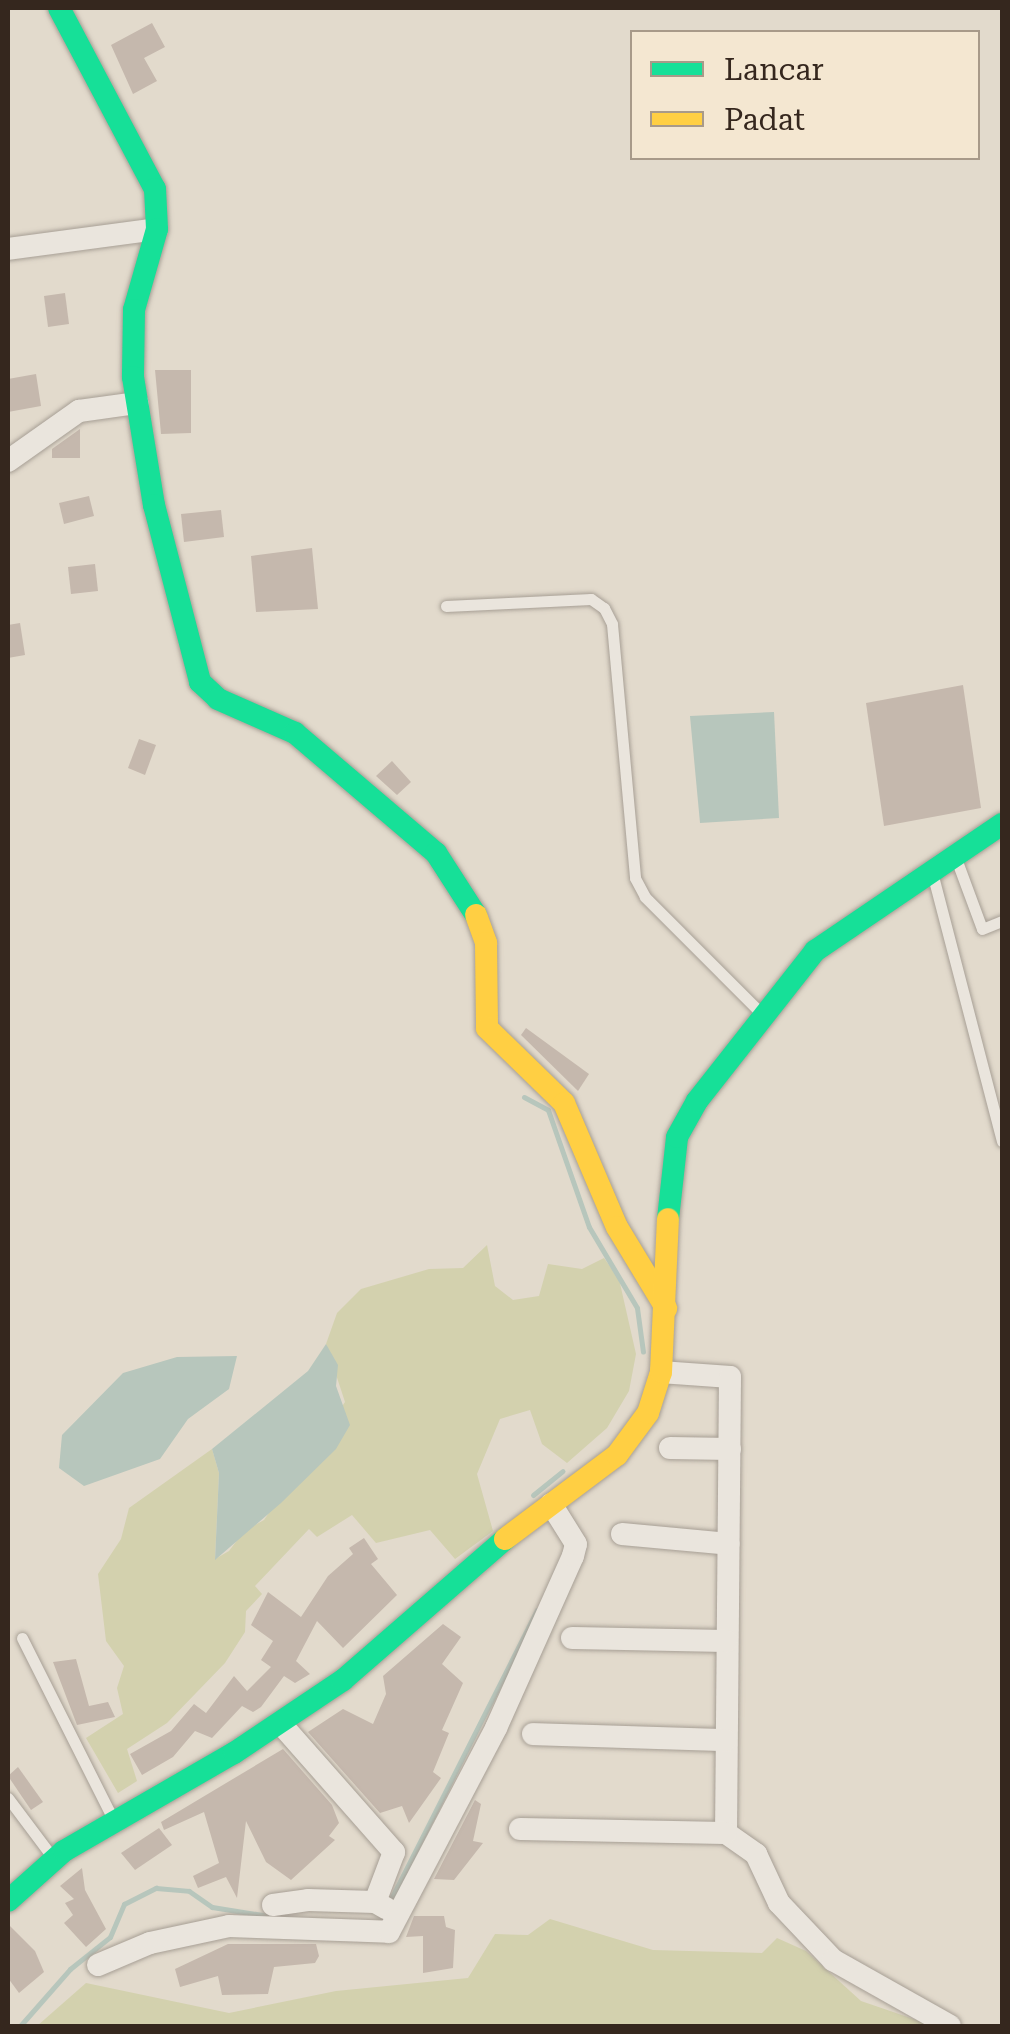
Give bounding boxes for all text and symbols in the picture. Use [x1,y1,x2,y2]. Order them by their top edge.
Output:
legend [630,30,980,160]
text: Lancar [724,52,824,87]
text: Padat [724,102,805,137]

